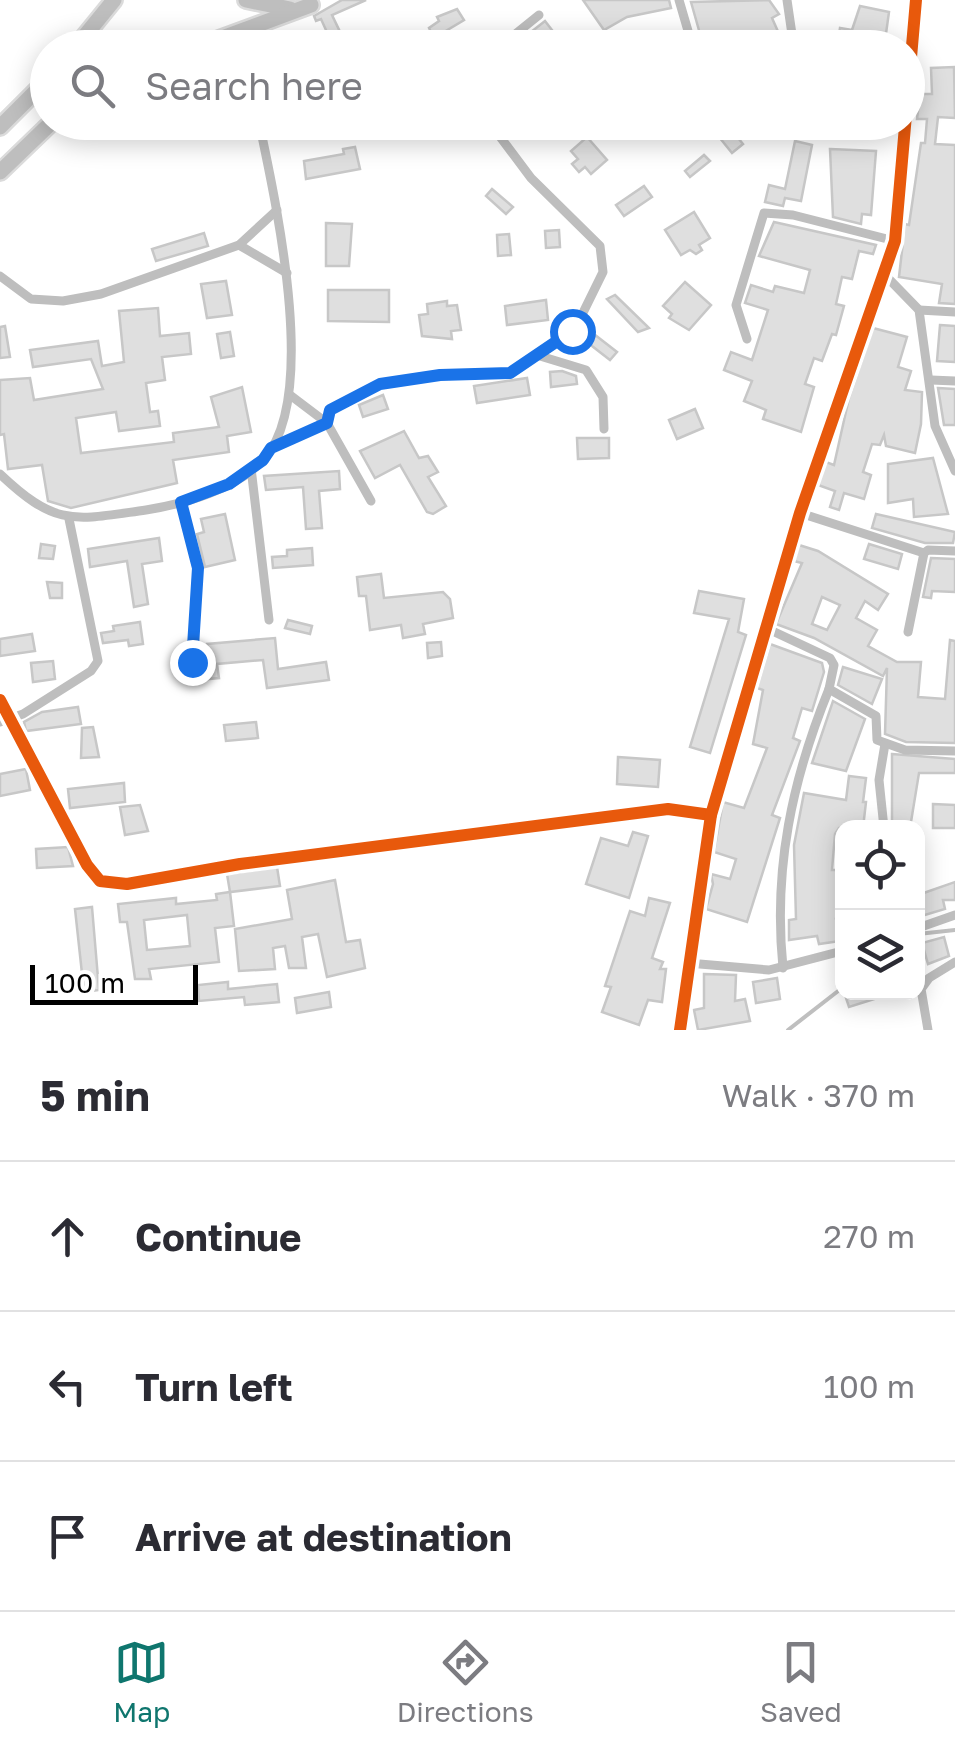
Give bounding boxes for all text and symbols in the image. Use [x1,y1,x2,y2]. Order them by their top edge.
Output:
search box [30,30,925,140]
icon: search [65,58,120,113]
text: Search here [145,63,363,108]
route start [550,309,596,355]
route end [170,640,216,686]
map controls [835,820,925,1000]
button: locate [835,820,925,910]
button: layers [835,910,925,1000]
scale bar [30,960,198,1004]
text: 100 m [45,966,125,999]
text: 5 min [40,1070,150,1120]
text: Walk · 370 m [722,1076,915,1114]
icon: ahead [40,1209,95,1264]
text: Continue [135,1214,301,1259]
text: 270 m [823,1217,915,1255]
icon: left [40,1359,95,1414]
text: Turn left [135,1364,293,1409]
text: 100 m [823,1367,915,1405]
icon: arrive [40,1509,95,1564]
text: Arrive at destination [135,1514,512,1559]
tab: Map [113,1635,170,1728]
tab: Directions [397,1635,534,1728]
tab: Saved [760,1635,842,1728]

